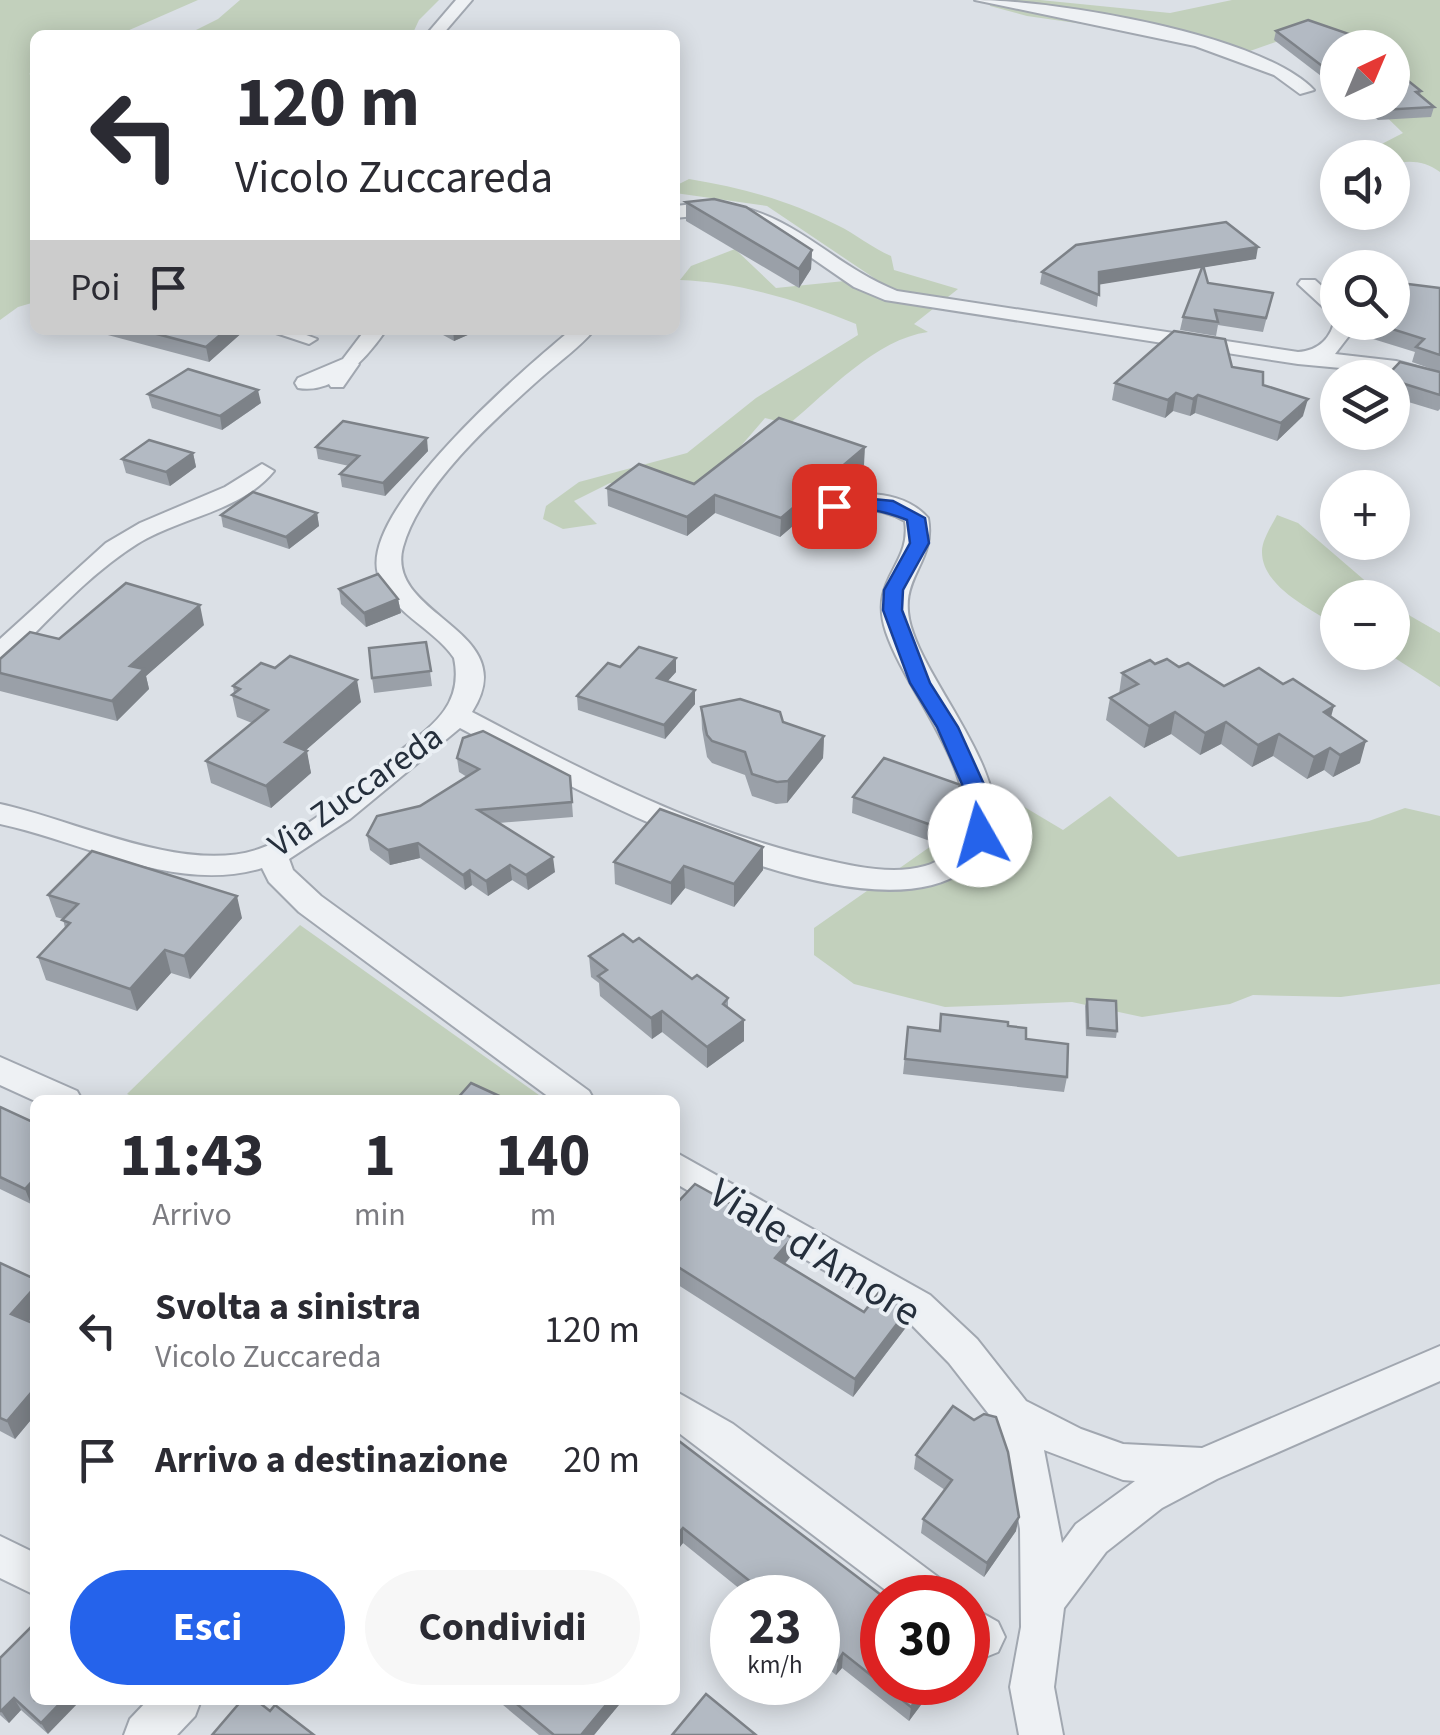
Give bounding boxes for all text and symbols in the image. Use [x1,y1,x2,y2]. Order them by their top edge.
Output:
north arrow [1320,30,1410,120]
map controls [1320,30,1410,670]
text: 120 m [235,53,420,153]
icon: left [70,70,200,200]
button: sound [1320,140,1410,230]
text: Vicolo Zuccareda [235,146,553,210]
button: search [1320,250,1410,340]
icon: arrive [141,260,196,315]
text: Poi [70,261,121,315]
button: layers [1320,360,1410,450]
pin [792,464,877,549]
button: + [1320,470,1410,560]
icon: arrive [807,479,862,534]
button: − [1320,580,1410,670]
street label: Via Zuccareda [258,712,453,870]
position arrow [928,783,1032,887]
text: 11:43 [120,1114,264,1199]
text: 1 [364,1114,396,1199]
text: 140 [495,1114,590,1199]
street label: Viale d'Amore [697,1164,933,1342]
text: Arrivo [152,1192,232,1238]
text: min [354,1192,406,1238]
text: m [530,1192,556,1238]
text: Svolta a sinistra [155,1280,421,1334]
icon: left [70,1303,125,1358]
text: 120 m [544,1303,640,1357]
text: Vicolo Zuccareda [155,1334,381,1380]
icon: arrive [70,1433,125,1488]
text: Arrivo a destinazione [155,1433,508,1487]
text: 20 m [563,1433,640,1487]
button: Esci [70,1570,345,1685]
button: Condividi [365,1570,640,1685]
speed limit sign: 30 [860,1575,990,1705]
text: 23 [749,1592,801,1663]
text: km/h [747,1647,803,1683]

